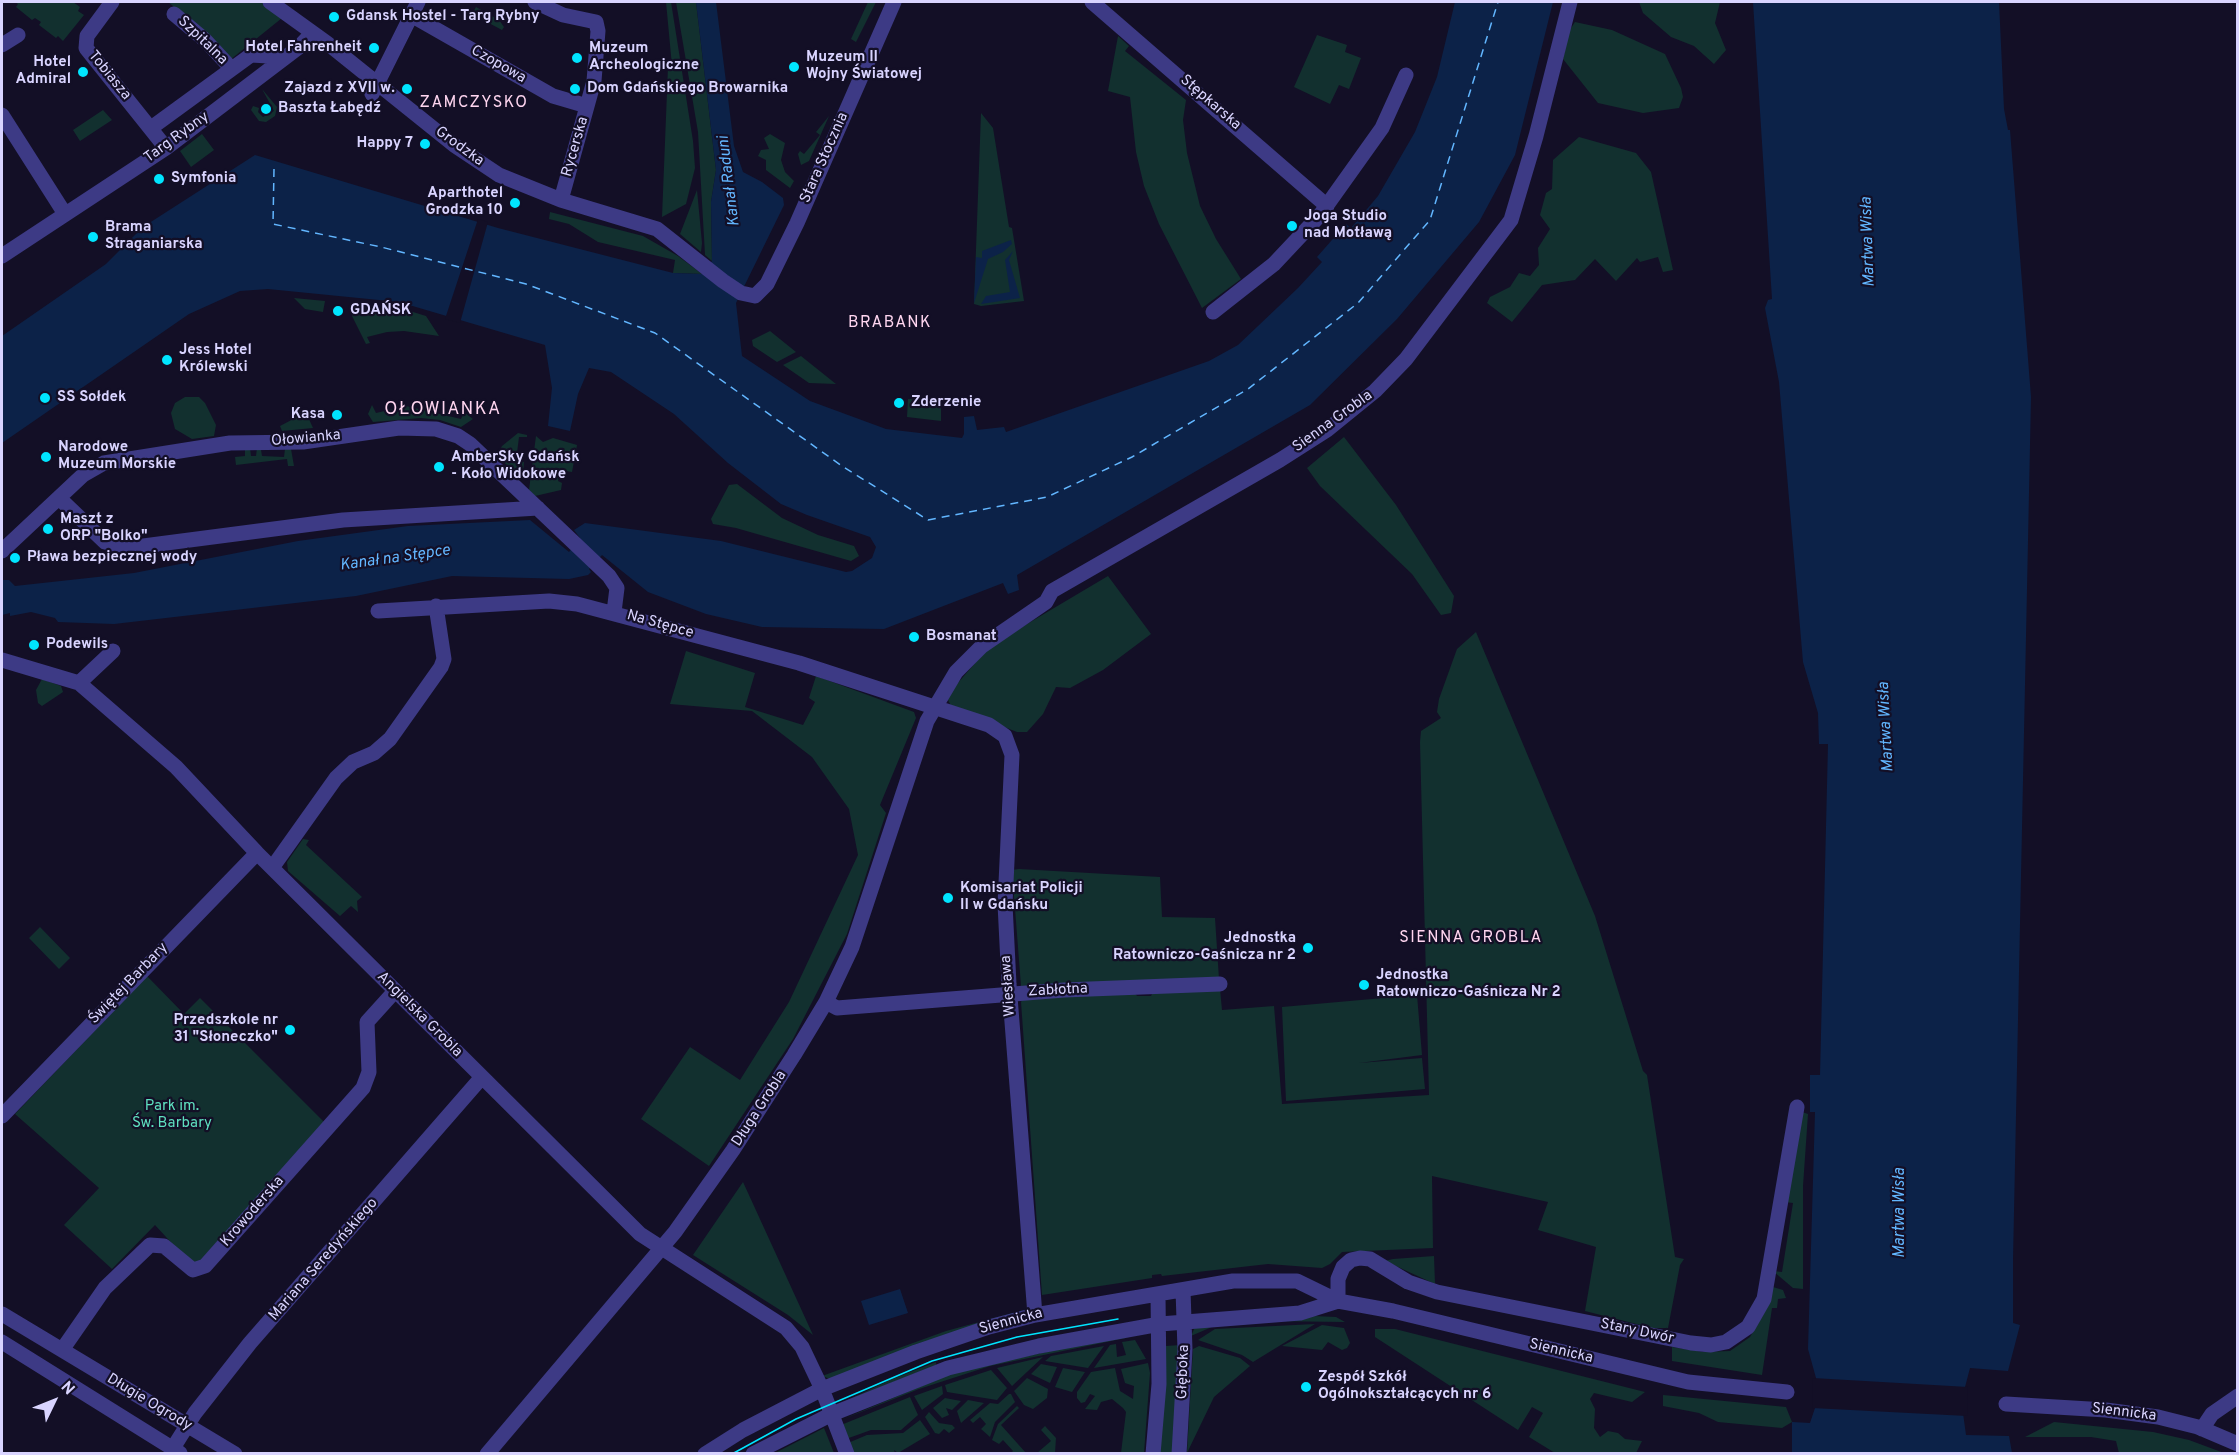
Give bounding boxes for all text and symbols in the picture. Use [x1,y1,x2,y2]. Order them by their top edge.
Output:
place label: Gdansk Hostel - Targ Rybny [346,8,539,26]
marker: Gdansk Hostel - Targ Rybny [327,10,341,24]
street label: Szpitalna [173,13,231,69]
place label: Hotel Fahrenheit [245,39,362,57]
place label: Muzeum Archeologiczne [589,40,699,75]
marker: Hotel Fahrenheit [367,41,381,55]
street label: Czopowa [467,42,529,88]
street label: Tobiasza [84,48,134,104]
place label: Muzeum II Wojny Światowej [806,49,922,84]
marker: Muzeum Archeologiczne [570,51,584,65]
place label: Hotel Admiral [16,54,71,89]
marker: Muzeum II Wojny Światowej [787,60,801,74]
marker: Hotel Admiral [76,65,90,79]
street label: Stępkarska [1176,72,1244,134]
place label: Zajazd z XVII w. [284,80,395,98]
place label: Dom Gdańskiego Browarnika [587,80,788,98]
marker: Zajazd z XVII w. [400,82,414,96]
marker: Dom Gdańskiego Browarnika [568,82,582,96]
district label: ZAMCZYSKO [420,94,528,114]
place label: Baszta Łabędź [278,100,381,118]
marker: Baszta Łabędź [259,102,273,116]
street label: Targ Rybny [141,108,213,168]
street label: Stara Stocznia [797,110,853,206]
street label: Rycerska [559,115,593,179]
street label: Grodzka [431,123,487,171]
place label: Happy 7 [356,135,413,153]
water label: Kanał Raduni [715,135,745,227]
marker: Happy 7 [418,137,432,151]
place label: Symfonia [171,170,236,188]
marker: Symfonia [152,172,166,186]
place label: Aparthotel Grodzka 10 [425,185,503,220]
marker: Aparthotel Grodzka 10 [508,196,522,210]
water label: Martwa Wisła [1858,197,1880,287]
place label: Joga Studio nad Motławą [1304,208,1392,243]
place label: Brama Straganiarska [105,219,203,254]
marker: Joga Studio nad Motławą [1285,219,1299,233]
marker: Brama Straganiarska [86,230,100,244]
place label: GDAŃSK [350,302,411,320]
marker: GDAŃSK [331,304,345,318]
district label: BRABANK [848,314,932,334]
place label: Jess Hotel Królewski [179,342,252,377]
marker: Jess Hotel Królewski [160,353,174,367]
street label: Sienna Grobla [1290,387,1376,457]
place label: SS Sołdek [57,389,126,407]
marker: SS Sołdek [38,391,52,405]
place label: Zderzenie [911,394,981,412]
marker: Zderzenie [892,396,906,410]
district label: OŁOWIANKA [384,399,502,421]
place label: Kasa [291,406,325,424]
marker: Kasa [330,408,344,422]
street label: Ołowianka [271,427,341,451]
place label: Narodowe Muzeum Morskie [58,439,176,474]
place label: AmberSky Gdańsk - Koło Widokowe [451,449,580,484]
marker: Narodowe Muzeum Morskie [39,450,53,464]
marker: AmberSky Gdańsk - Koło Widokowe [432,460,446,474]
place label: Maszt z ORP "Bolko" [60,511,148,546]
marker: Maszt z ORP "Bolko" [41,522,55,536]
water label: Kanał na Stępce [339,542,451,576]
place label: Pława bezpiecznej wody [27,549,197,567]
marker: Pława bezpiecznej wody [8,551,22,565]
street label: Na Stępce [625,607,695,643]
place label: Bosmanat [926,628,997,646]
marker: Bosmanat [907,630,921,644]
place label: Podewils [46,636,108,654]
marker: Podewils [27,638,41,652]
water label: Martwa Wisła [1875,681,1899,773]
place label: Komisariat Policji II w Gdańsku [960,880,1083,915]
marker: Komisariat Policji II w Gdańsku [941,891,955,905]
district label: SIENNA GROBLA [1399,929,1543,949]
place label: Jednostka Ratowniczo-Gaśnicza nr 2 [1113,930,1296,965]
street label: Świętej Barbary [86,940,172,1028]
marker: Jednostka Ratowniczo-Gaśnicza nr 2 [1301,941,1315,955]
street label: Wiesława [998,955,1020,1017]
place label: Jednostka Ratowniczo-Gaśnicza Nr 2 [1376,967,1561,1002]
street label: Angielska Grobla [372,968,466,1062]
marker: Jednostka Ratowniczo-Gaśnicza Nr 2 [1357,978,1371,992]
street label: Zabłotna [1028,980,1088,1002]
place label: Przedszkole nr 31 "Słoneczko" [173,1012,278,1047]
marker: Przedszkole nr 31 "Słoneczko" [283,1023,297,1037]
street label: Długa Grobla [729,1068,791,1150]
park label: Park im. Św. Barbary [132,1098,212,1133]
water label: Martwa Wisła [1891,1168,1911,1258]
street label: Krowoderska [217,1173,289,1251]
street label: Mariana Seredyńskiego [266,1195,382,1325]
street label: Siennicka [977,1305,1045,1339]
street label: Stary Dwór [1599,1315,1675,1349]
street label: Siennicka [1527,1336,1595,1368]
street label: Głęboka [1174,1344,1194,1400]
place label: Zespół Szkół Ogólnokształcących nr 6 [1318,1369,1491,1404]
north arrow [24,1371,84,1431]
street label: Długie Ogrody [103,1371,195,1435]
text: N [56,1378,78,1400]
marker: Zespół Szkół Ogólnokształcących nr 6 [1299,1380,1313,1394]
street label: Siennicka [2091,1400,2157,1426]

